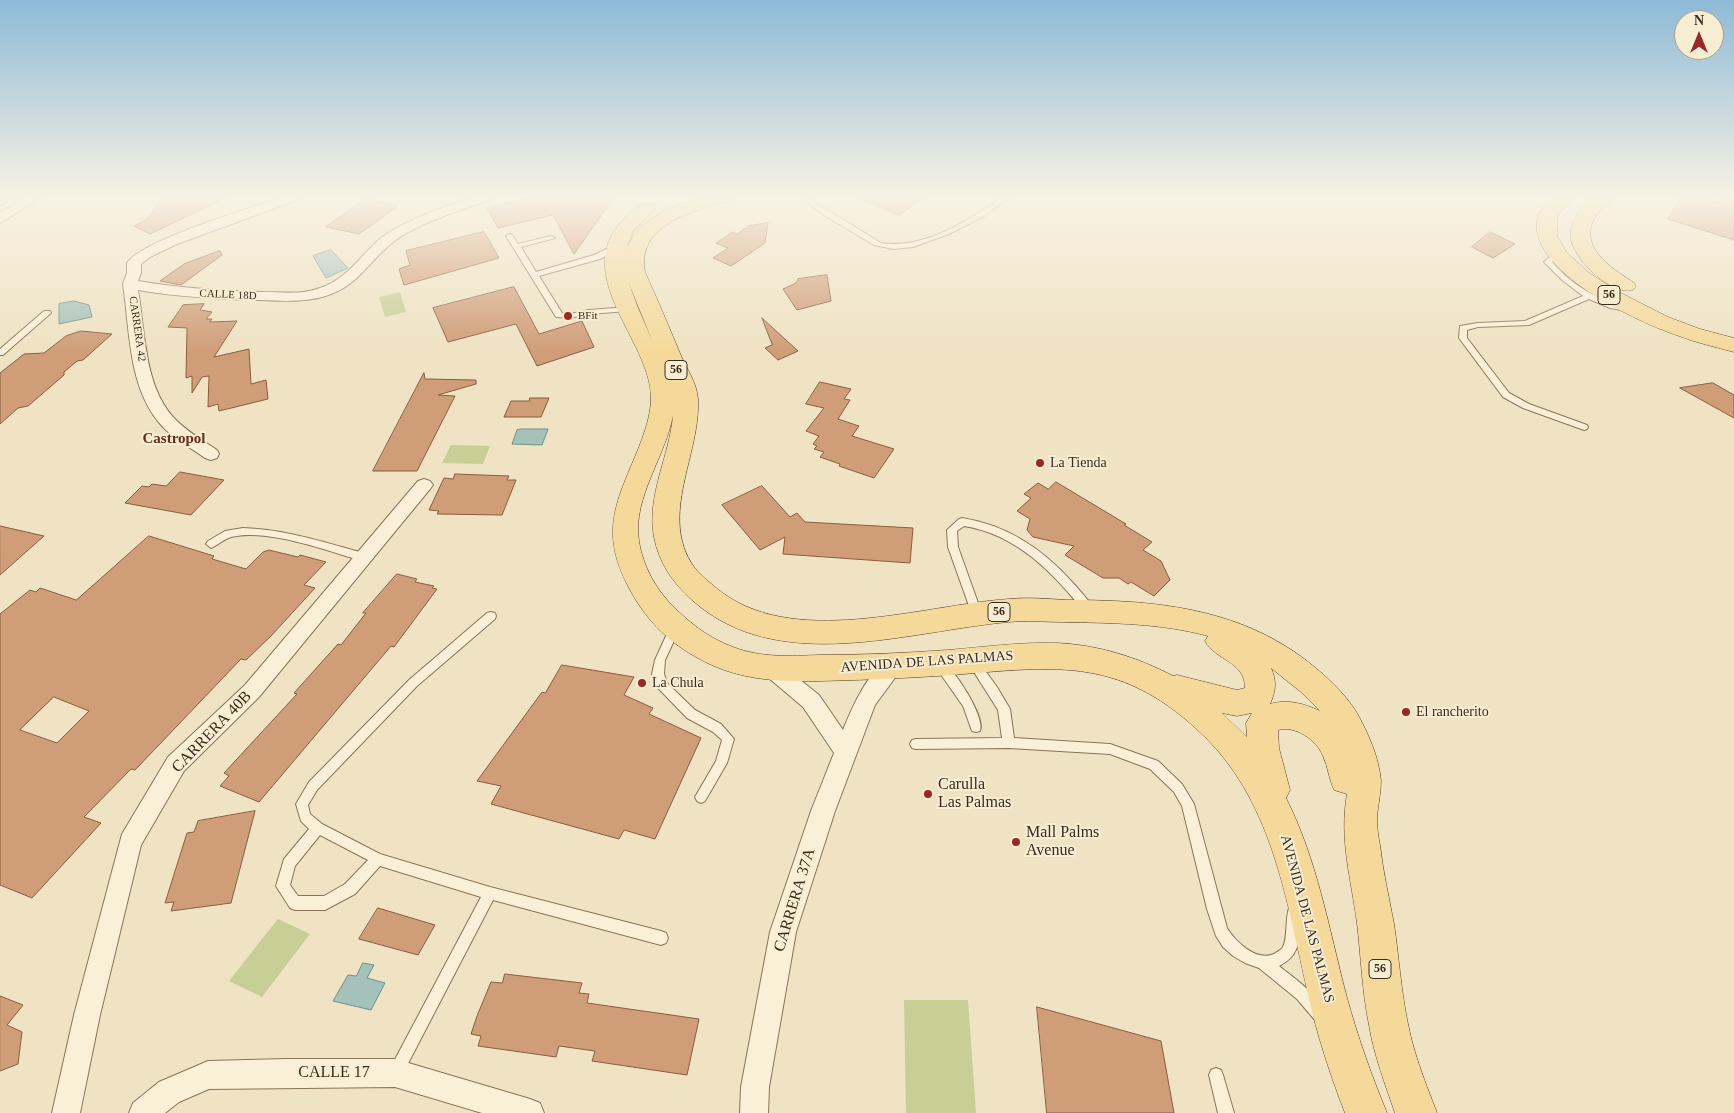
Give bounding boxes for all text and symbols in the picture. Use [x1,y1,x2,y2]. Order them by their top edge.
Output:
north arrow [1674,10,1724,60]
text: N [1694,13,1704,28]
road number: 56 [1598,286,1620,304]
street label: CALLE 18D [199,287,257,303]
street label: CARRERA 42 [126,296,148,362]
place label: BFit [578,309,598,323]
marker: BFit [562,310,574,322]
road number: 56 [665,360,687,380]
district label: Castropol [142,430,206,448]
place label: La Tienda [1050,455,1107,471]
marker: La Tienda [1034,457,1046,469]
road number: 56 [988,602,1010,622]
street label: AVENIDA DE LAS PALMAS [840,648,1014,676]
place label: La Chula [652,675,704,691]
marker: La Chula [636,677,648,689]
street label: CARRERA 40B [168,687,256,777]
place label: El rancherito [1416,704,1489,720]
marker: El rancherito [1400,706,1412,718]
place label: Carulla Las Palmas [938,775,1011,813]
marker: Carulla Las Palmas [922,788,934,800]
place label: Mall Palms Avenue [1026,823,1099,861]
street label: AVENIDA DE LAS PALMAS [1276,833,1338,1005]
marker: Mall Palms Avenue [1010,836,1022,848]
street label: CARRERA 37A [770,846,820,954]
road number: 56 [1369,960,1391,979]
street label: CALLE 17 [298,1063,370,1083]

